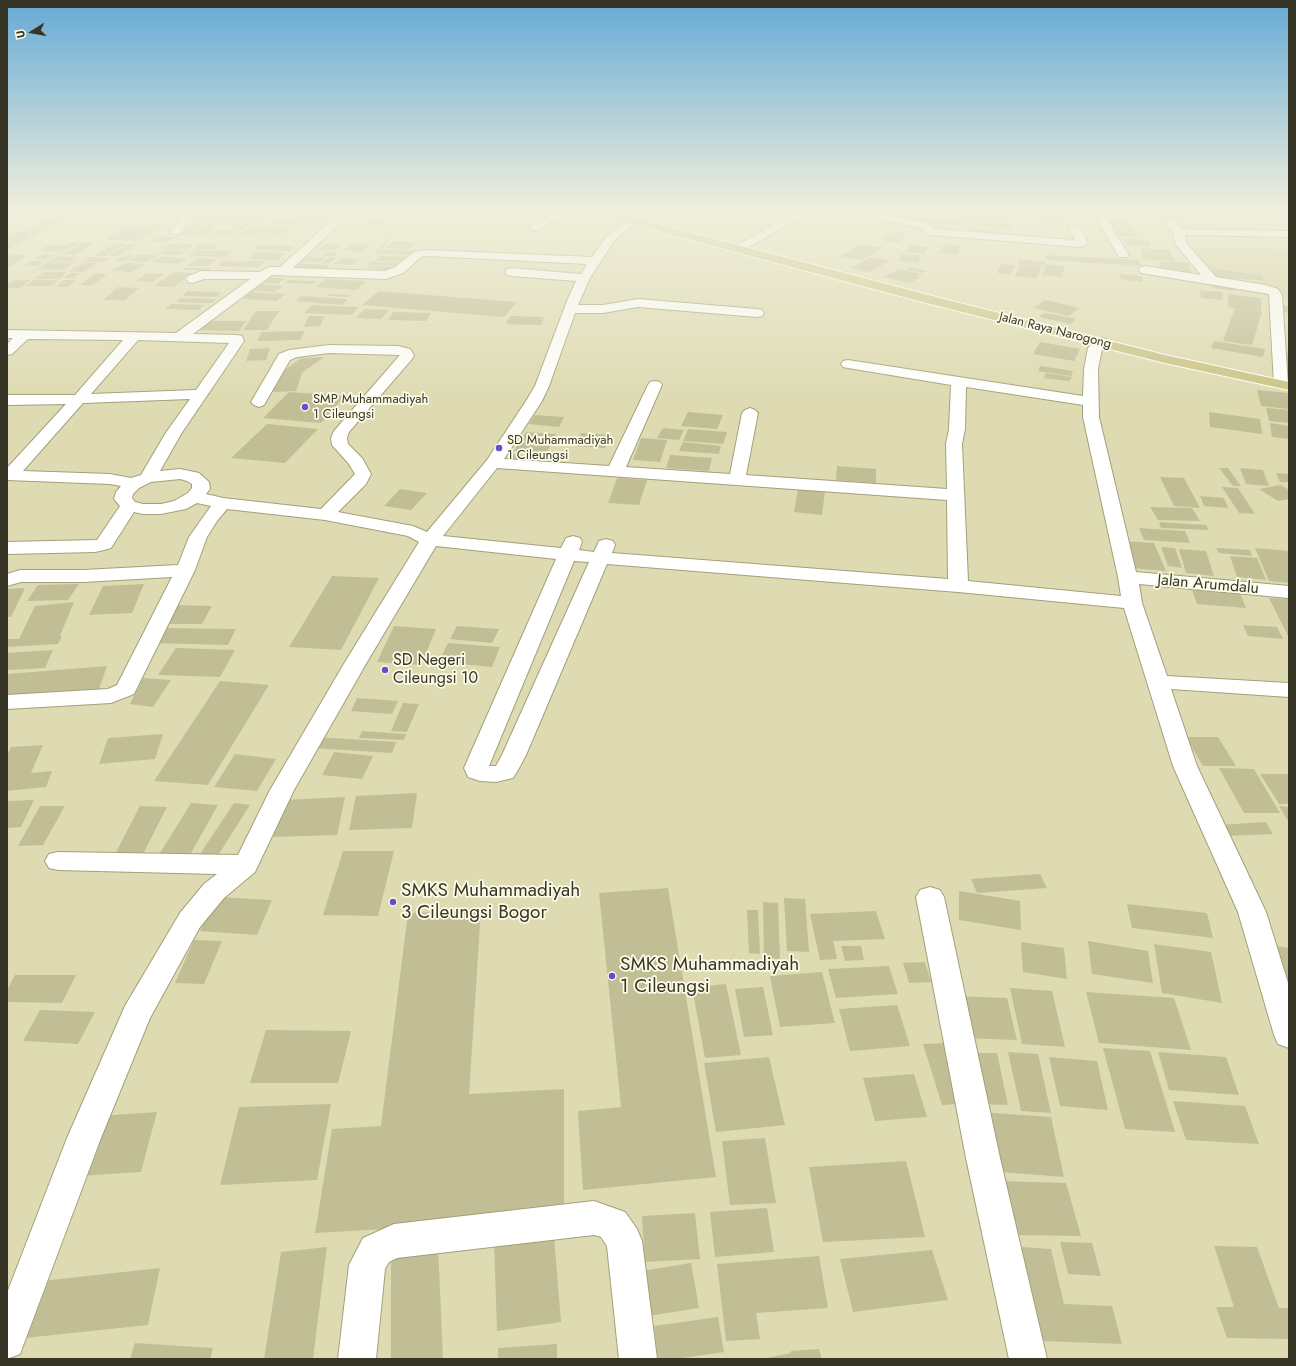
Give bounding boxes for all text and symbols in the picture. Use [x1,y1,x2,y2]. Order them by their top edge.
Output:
north arrow [12,12,52,52]
text: U [12,29,29,40]
street label: Jalan Raya Narogong [997,310,1113,352]
place label: SMP Muhammadiyah 1 Cileungsi [313,392,428,423]
marker: SMP Muhammadiyah 1 Cileungsi [300,402,310,412]
place label: SD Muhammadiyah 1 Cileungsi [507,433,613,464]
marker: SD Muhammadiyah 1 Cileungsi [494,443,504,453]
street label: Jalan Arumdalu [1156,571,1260,599]
place label: SD Negeri Cileungsi 10 [393,651,478,689]
marker: SD Negeri Cileungsi 10 [380,665,390,675]
place label: SMKS Muhammadiyah 3 Cileungsi Bogor [401,880,580,924]
marker: SMKS Muhammadiyah 3 Cileungsi Bogor [388,897,398,907]
place label: SMKS Muhammadiyah 1 Cileungsi [620,954,799,998]
marker: SMKS Muhammadiyah 1 Cileungsi [607,971,617,981]

